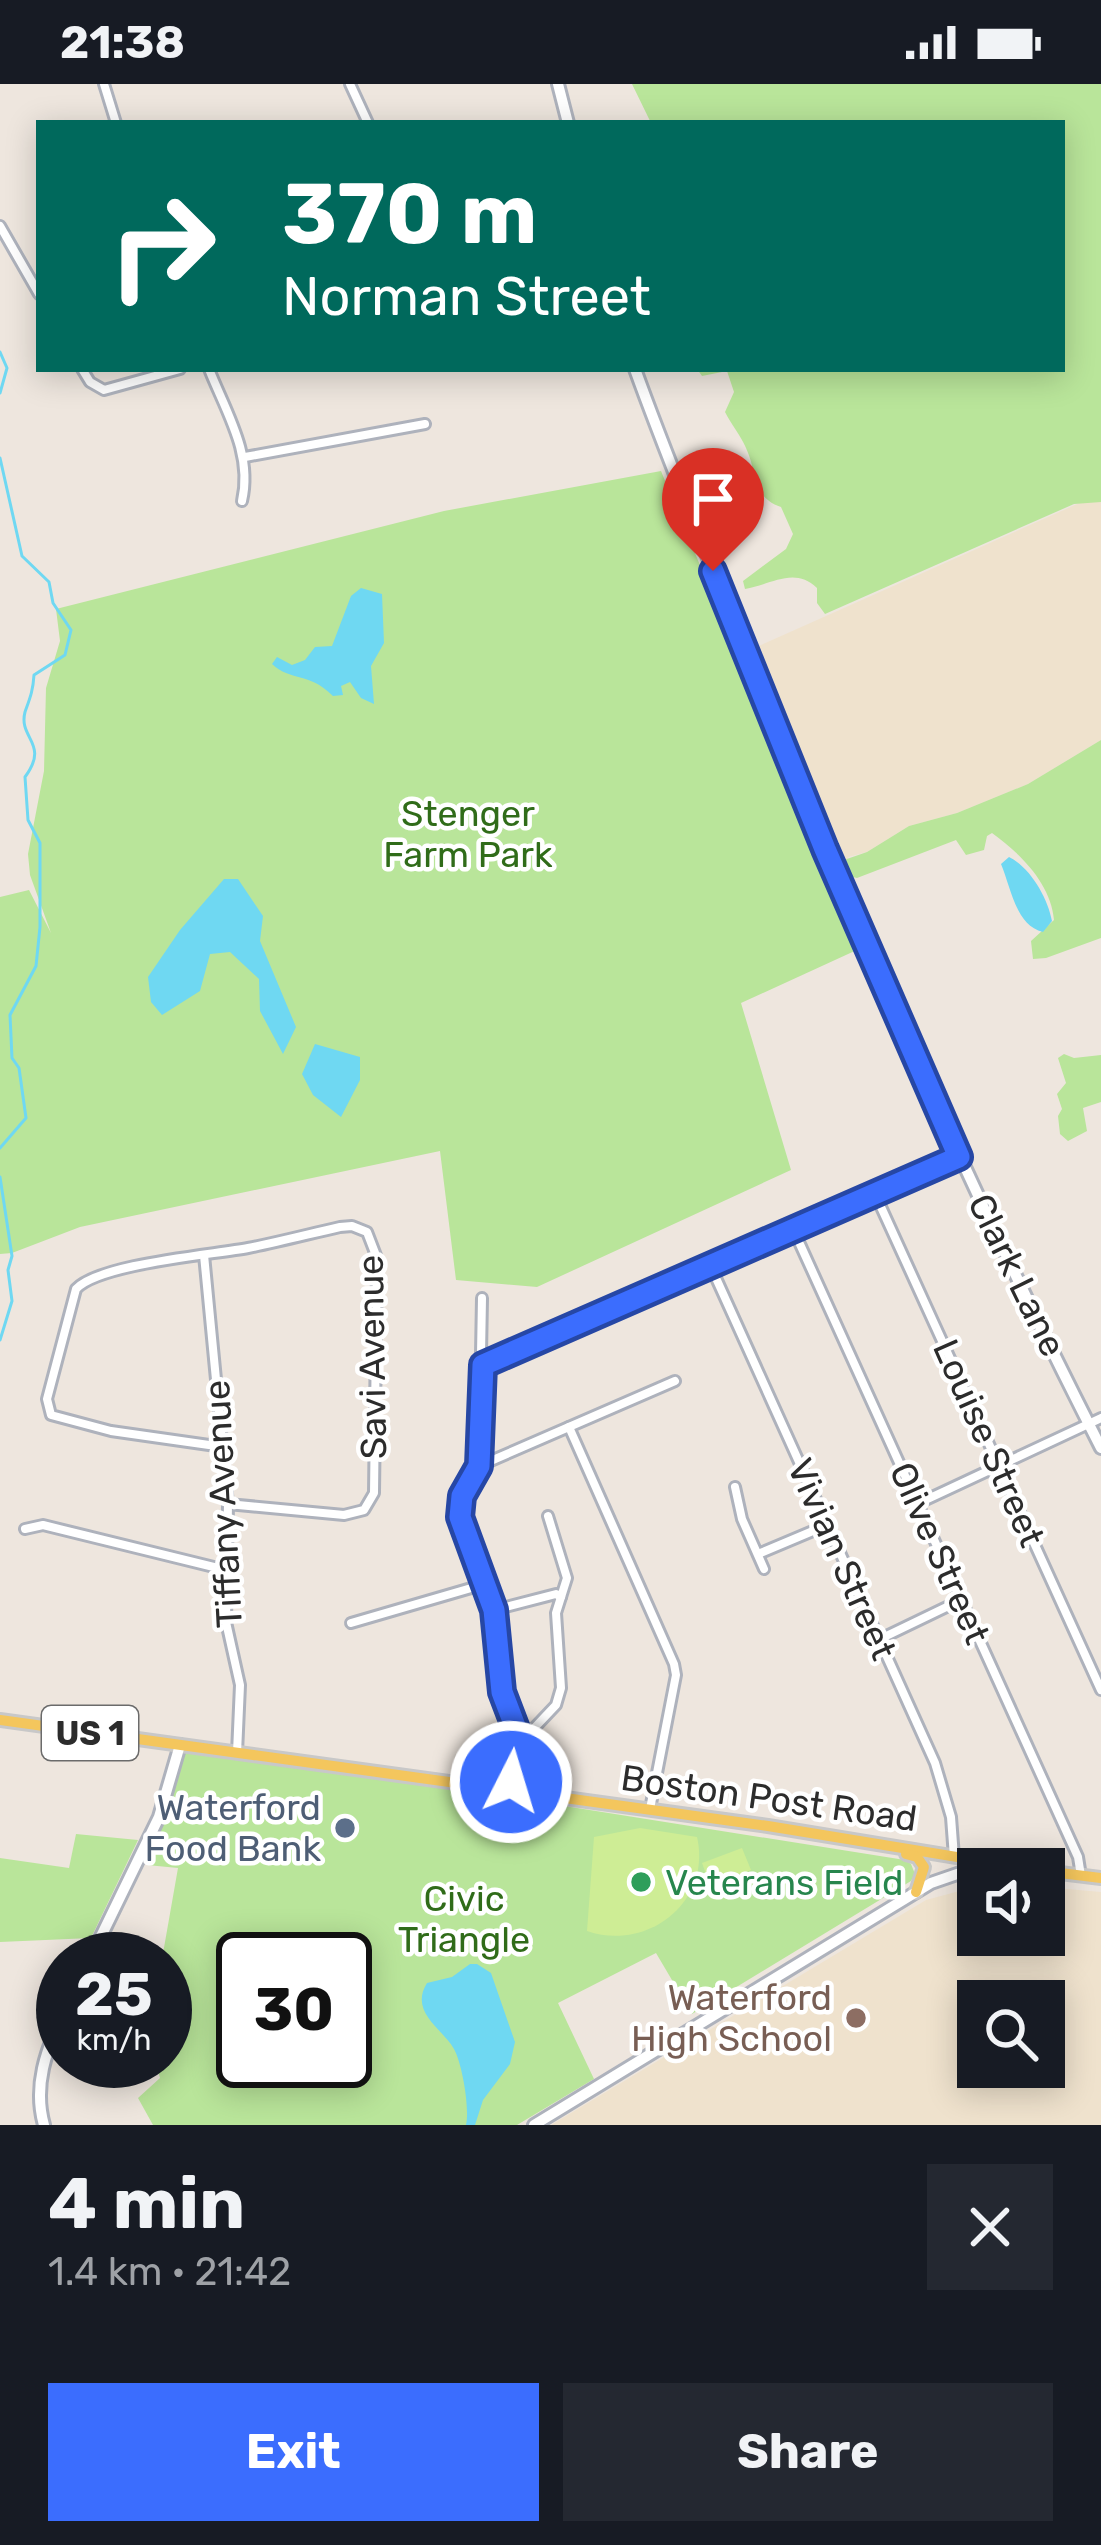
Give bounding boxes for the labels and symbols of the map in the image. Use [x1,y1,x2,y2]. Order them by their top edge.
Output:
pin [662,448,764,571]
park label: Stenger Farm Park [383,792,553,876]
street label: Clark Lane [959,1187,1075,1363]
street label: Savi Avenue [349,1254,395,1460]
street label: Louise Street [924,1333,1054,1553]
street label: Tiffany Avenue [195,1379,251,1629]
street label: Vivian Street [779,1452,905,1666]
street label: Olive Street [881,1456,999,1650]
road number: US 1 [42,1706,138,1760]
position arrow [448,1719,574,1845]
street label: Boston Post Road [618,1756,920,1840]
place label: Waterford Food Bank [145,1786,321,1870]
marker: Waterford Food Bank [332,1815,358,1841]
place label: Veterans Field [665,1861,903,1904]
marker: Veterans Field [628,1869,654,1895]
park label: Civic Triangle [398,1877,530,1961]
speed limit sign: 30 [216,1932,372,2088]
place label: Waterford High School [631,1976,832,2060]
marker: Waterford High School [843,2005,869,2031]

